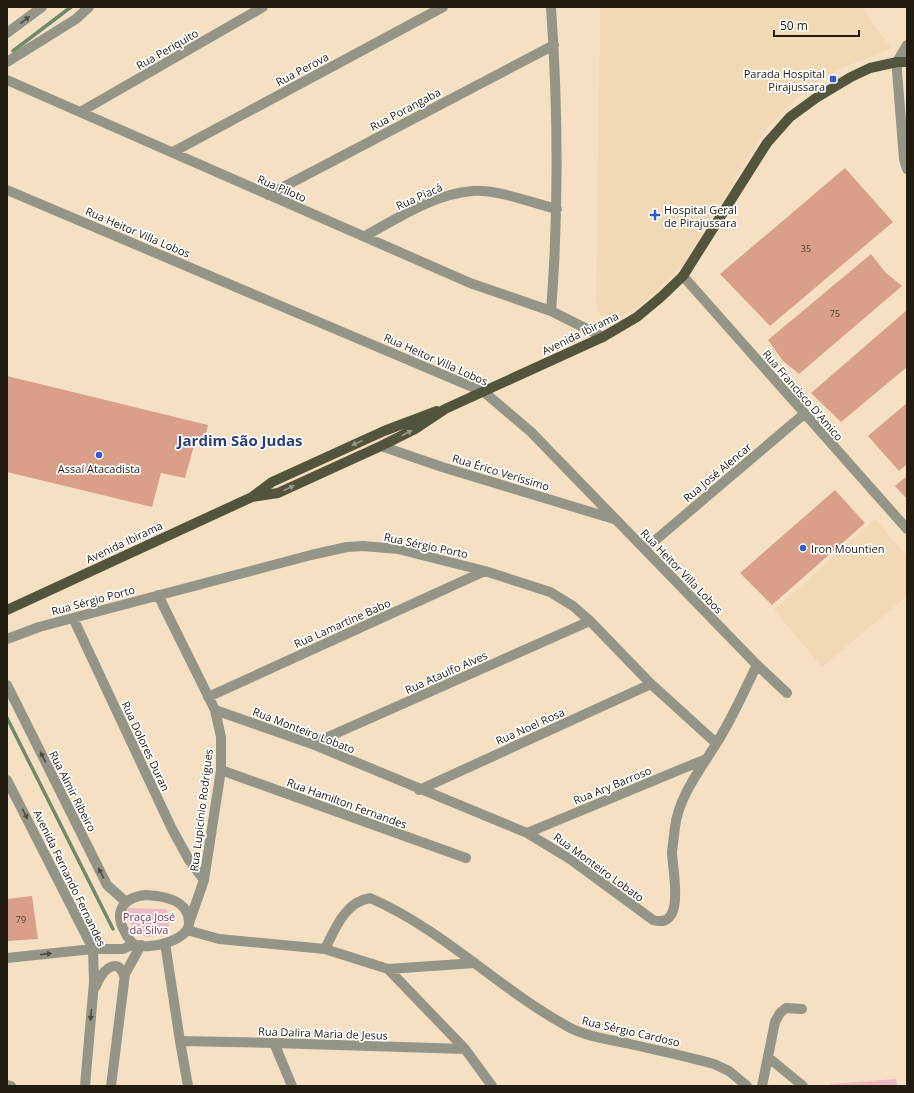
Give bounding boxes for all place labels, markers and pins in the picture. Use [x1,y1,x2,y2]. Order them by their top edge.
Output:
place label: Parada Hospital Pirajussara [744,66,825,94]
marker: Parada Hospital Pirajussara [828,74,838,84]
place label: Hospital Geral de Pirajussara [664,202,737,230]
marker: Hospital Geral de Pirajussara [649,209,661,221]
marker: Assaí Atacadista [94,450,104,460]
place label: Assaí Atacadista [58,461,140,476]
place label: Iron Mountien [811,541,884,556]
marker: Iron Mountien [798,543,808,553]

